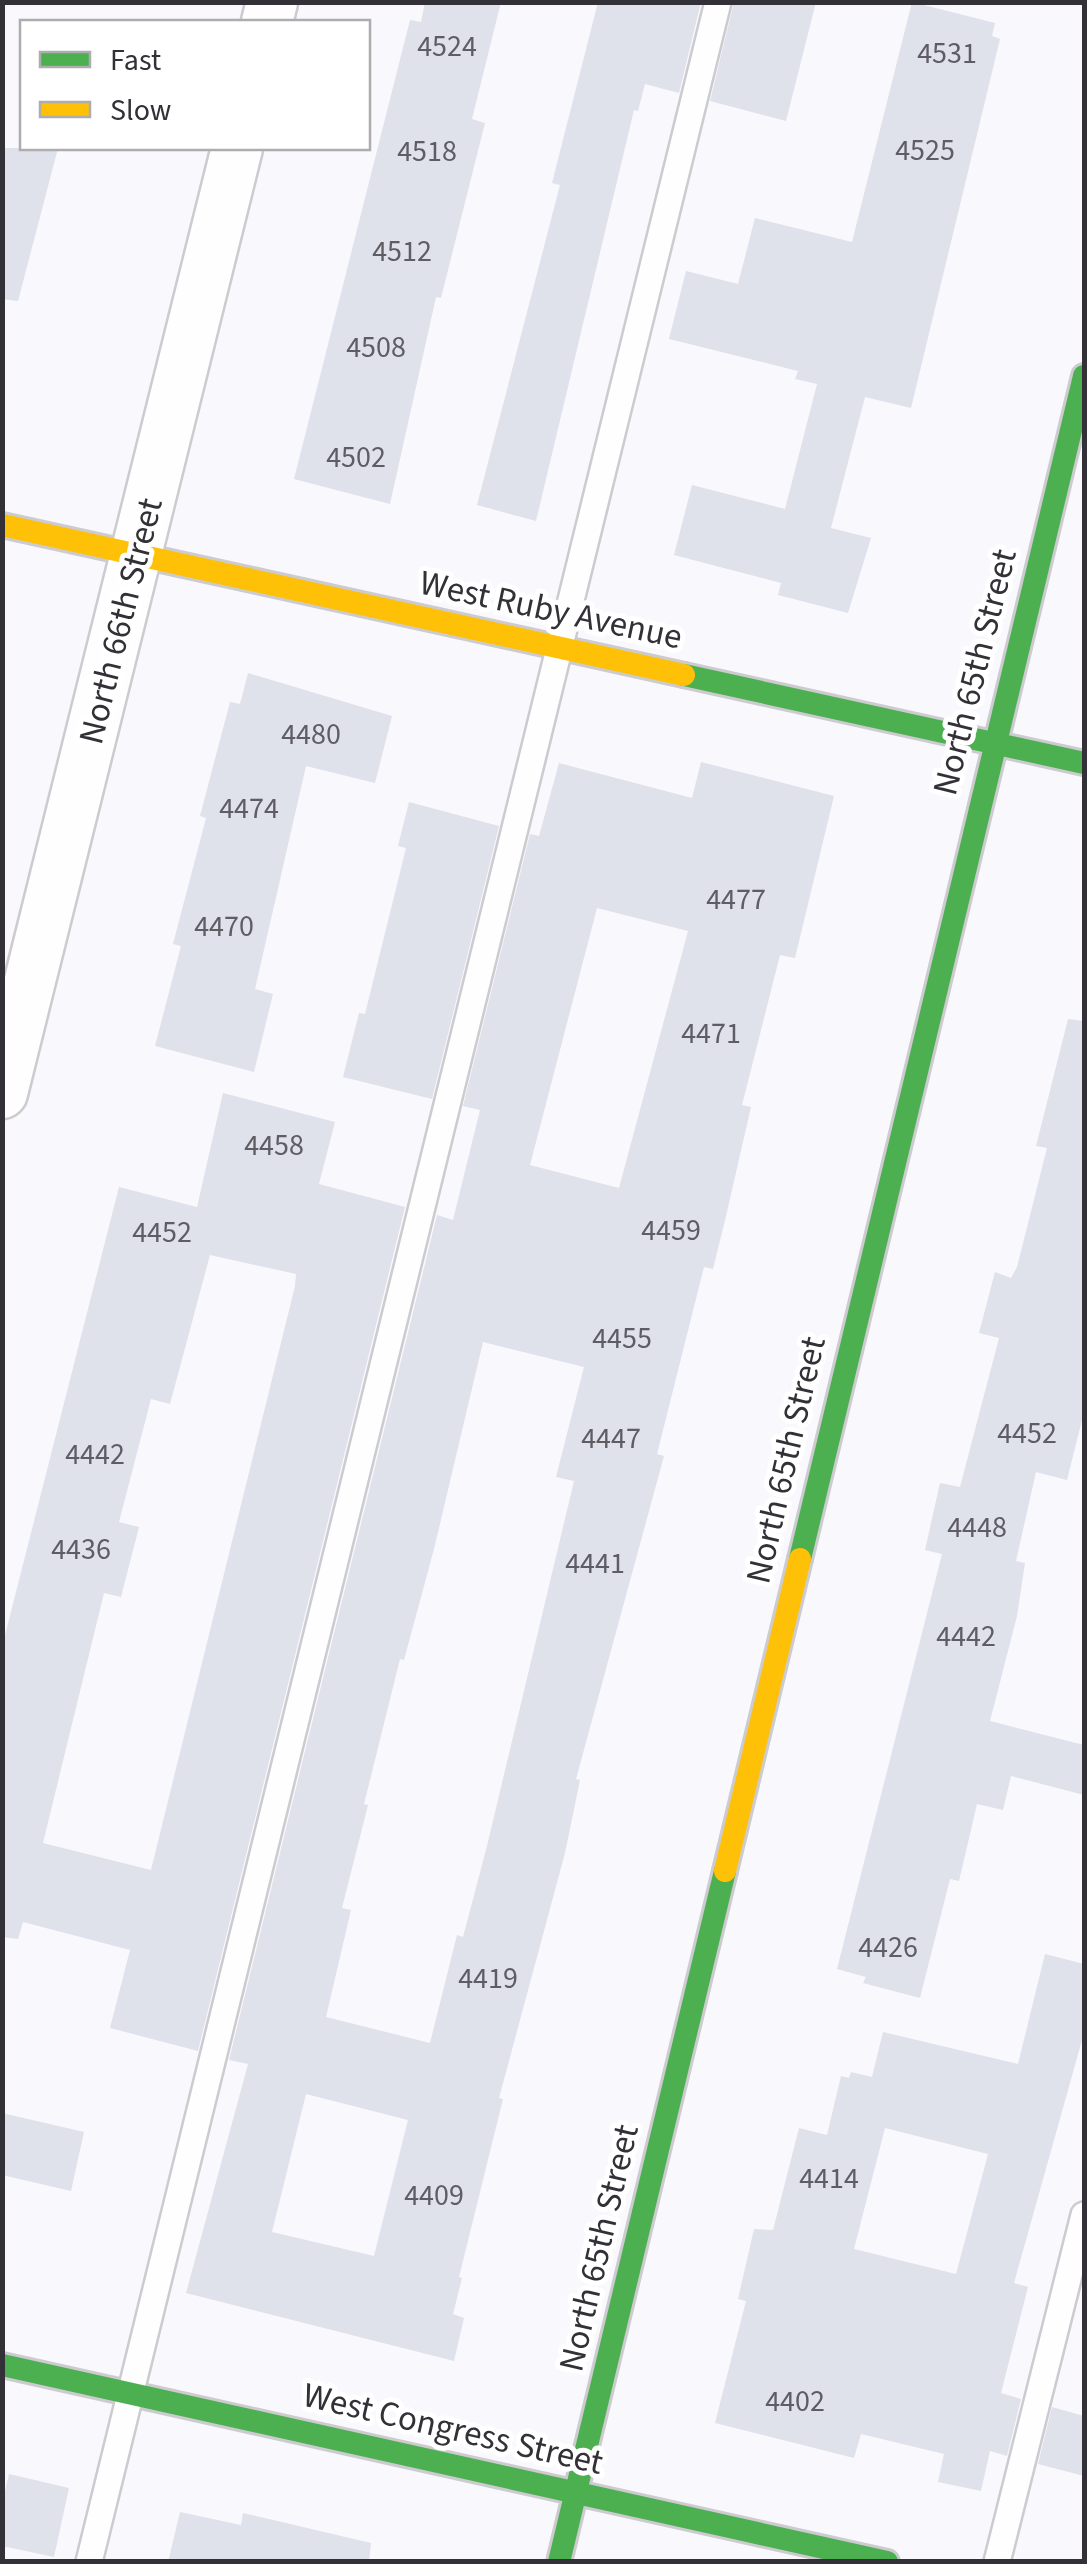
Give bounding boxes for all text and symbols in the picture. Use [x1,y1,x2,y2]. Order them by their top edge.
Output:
legend [20,20,370,150]
house number: 4524 [417,25,477,68]
house number: 4531 [917,32,977,75]
text: Fast [110,39,161,82]
text: Slow [110,89,171,132]
house number: 4525 [895,129,955,172]
house number: 4518 [397,130,457,173]
house number: 4512 [372,230,432,273]
house number: 4508 [346,326,406,369]
house number: 4502 [326,436,386,479]
street label: North 66th Street [66,493,176,749]
street label: North 65th Street [920,544,1030,800]
street label: West Ruby Avenue [415,558,687,662]
house number: 4480 [281,713,341,756]
house number: 4474 [219,787,279,830]
house number: 4477 [706,878,766,921]
house number: 4470 [194,905,254,948]
house number: 4471 [681,1012,741,1055]
house number: 4458 [244,1124,304,1167]
house number: 4459 [641,1209,701,1252]
house number: 4452 [132,1211,192,1254]
house number: 4455 [592,1317,652,1360]
street label: North 65th Street [733,1331,839,1588]
house number: 4452 [997,1412,1057,1455]
house number: 4447 [581,1417,641,1460]
house number: 4442 [65,1433,125,1476]
house number: 4448 [947,1506,1007,1549]
house number: 4436 [51,1528,111,1571]
house number: 4441 [565,1542,625,1585]
house number: 4442 [936,1615,996,1658]
house number: 4426 [858,1926,918,1969]
house number: 4419 [458,1957,518,2000]
street label: North 65th Street [546,2119,652,2376]
house number: 4414 [799,2157,859,2200]
house number: 4409 [404,2174,464,2217]
street label: West Congress Street [298,2370,608,2488]
house number: 4402 [765,2380,825,2423]

